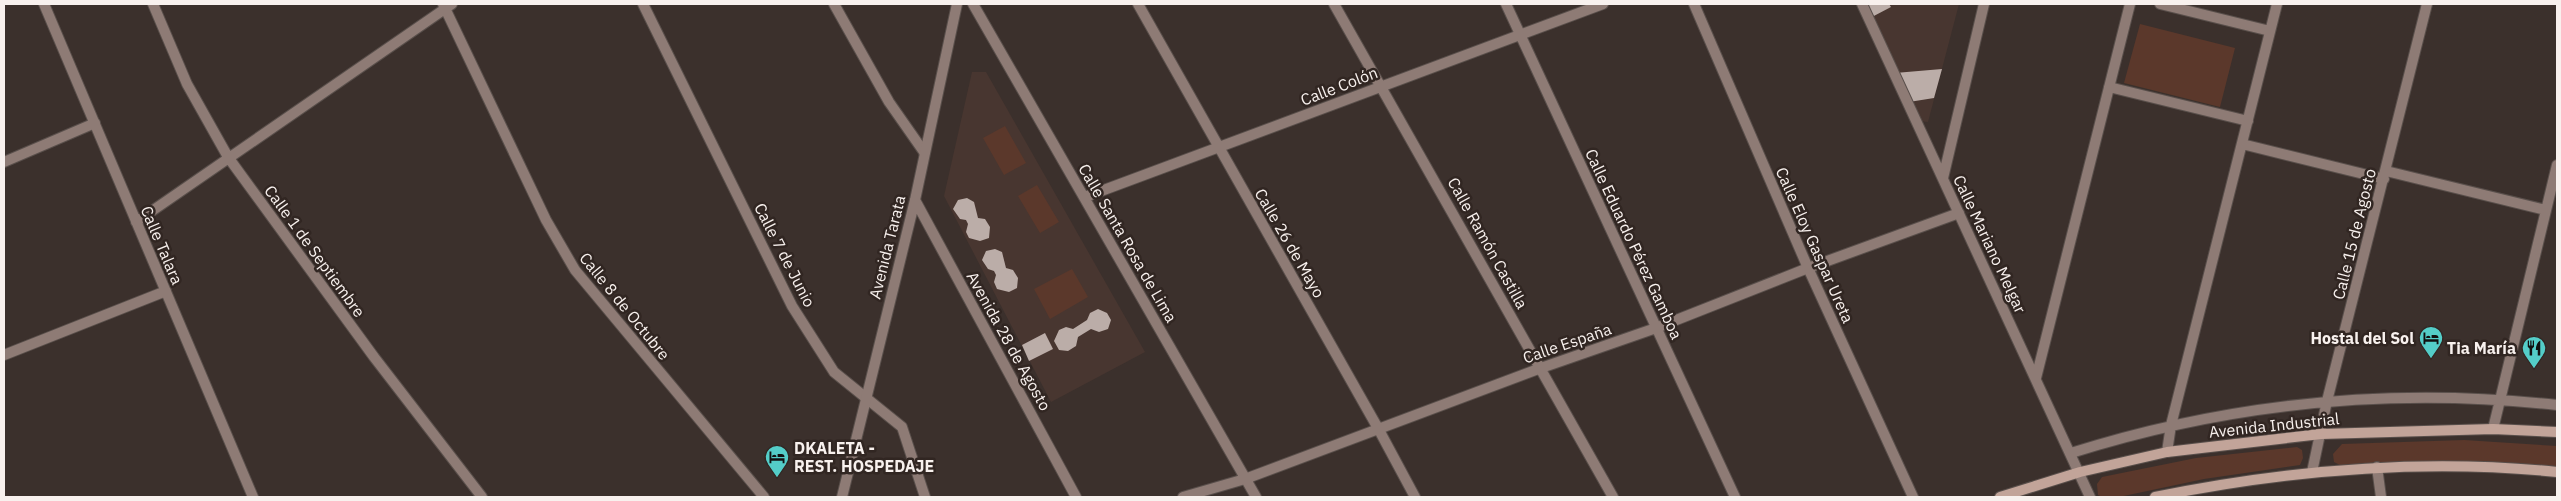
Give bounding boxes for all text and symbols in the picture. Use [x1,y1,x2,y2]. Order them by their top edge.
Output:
street label: Calle Colón [1298,62,1380,110]
street label: Calle Eduardo Pérez Gamboa [1581,146,1687,343]
street label: Calle Santa Rosa de Lima [1074,160,1182,326]
street label: Calle Eloy Gaspar Ureta [1772,164,1859,326]
street label: Calle 15 de Agosto [2328,166,2380,302]
street label: Calle Mariano Melgar [1949,172,2031,316]
street label: Calle Ramón Castilla [1444,174,1533,313]
street label: Calle 1 de Septiembre [260,181,370,321]
street label: Calle 26 de Mayo [1251,185,1329,301]
street label: Avenida Tarata [864,193,910,301]
street label: Calle 7 de Junio [750,200,820,310]
street label: Calle Talara [136,203,188,288]
street label: Calle 8 de Octubre [575,248,675,364]
street label: Avenida 28 de Agosto [963,268,1056,414]
street label: Calle España [1520,318,1614,367]
hotel icon: Hostal del Sol [2418,325,2444,359]
place label: Hostal del Sol [2310,328,2414,348]
restaurant icon: Tia María [2521,335,2547,369]
place label: Tia María [2447,338,2516,358]
street label: Avenida Industrial [2208,408,2340,442]
place label: DKALETA - REST. HOSPEDAJE [794,438,934,476]
hotel icon: DKALETA - REST. HOSPEDAJE [764,444,790,478]

